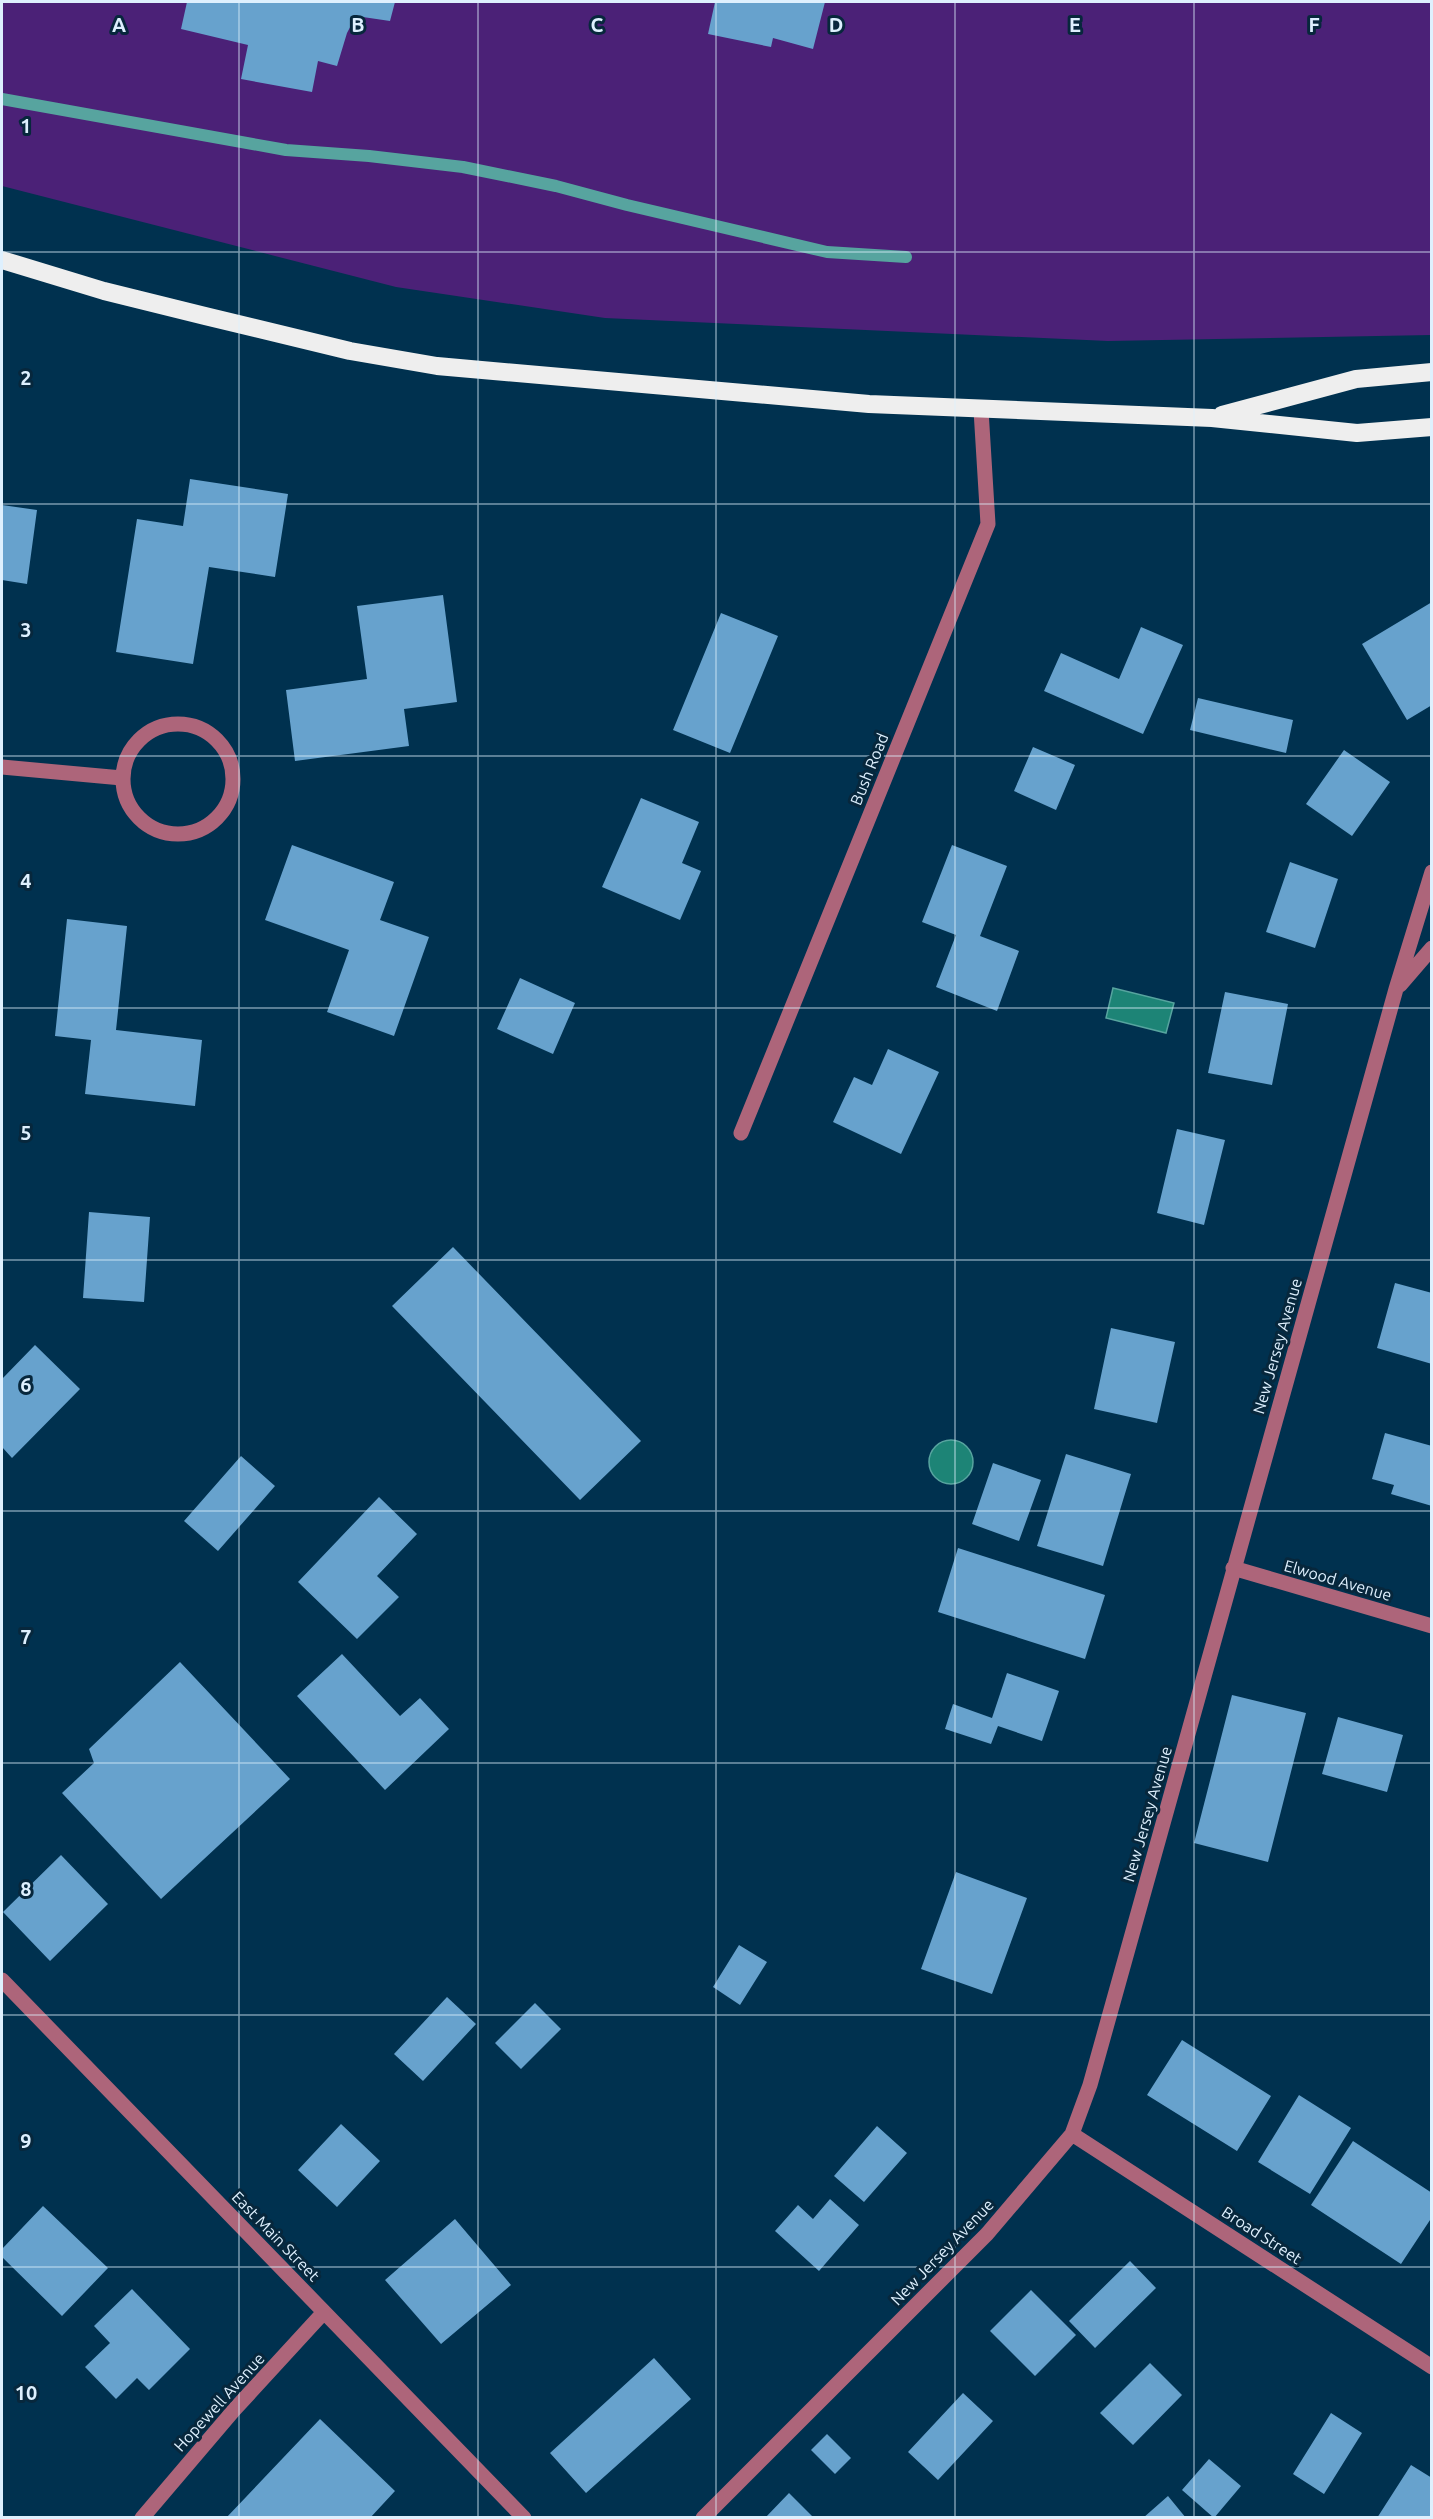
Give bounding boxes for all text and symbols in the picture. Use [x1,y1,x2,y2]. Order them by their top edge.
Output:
text: A [112,13,126,36]
text: B [351,13,365,36]
text: C [591,13,604,36]
text: D [829,13,843,36]
text: E [1069,13,1081,36]
text: F [1308,13,1320,36]
text: 1 [20,114,32,137]
text: 2 [20,366,32,389]
text: 3 [20,618,32,641]
street label: Bush Road [846,730,892,808]
text: 4 [20,869,32,892]
text: 5 [20,1121,32,1144]
street label: New Jersey Avenue [1249,1276,1305,1416]
text: 6 [20,1373,32,1396]
street label: Elwood Avenue [1282,1556,1394,1604]
text: 7 [20,1625,32,1648]
street label: New Jersey Avenue [1119,1744,1175,1884]
text: 8 [20,1877,32,1900]
text: 9 [20,2129,32,2152]
street label: East Main Street [229,2187,324,2285]
street label: New Jersey Avenue [887,2195,997,2309]
street label: Broad Street [1219,2203,1306,2268]
street label: Hopewell Avenue [170,2349,268,2455]
text: 10 [15,2381,37,2404]

